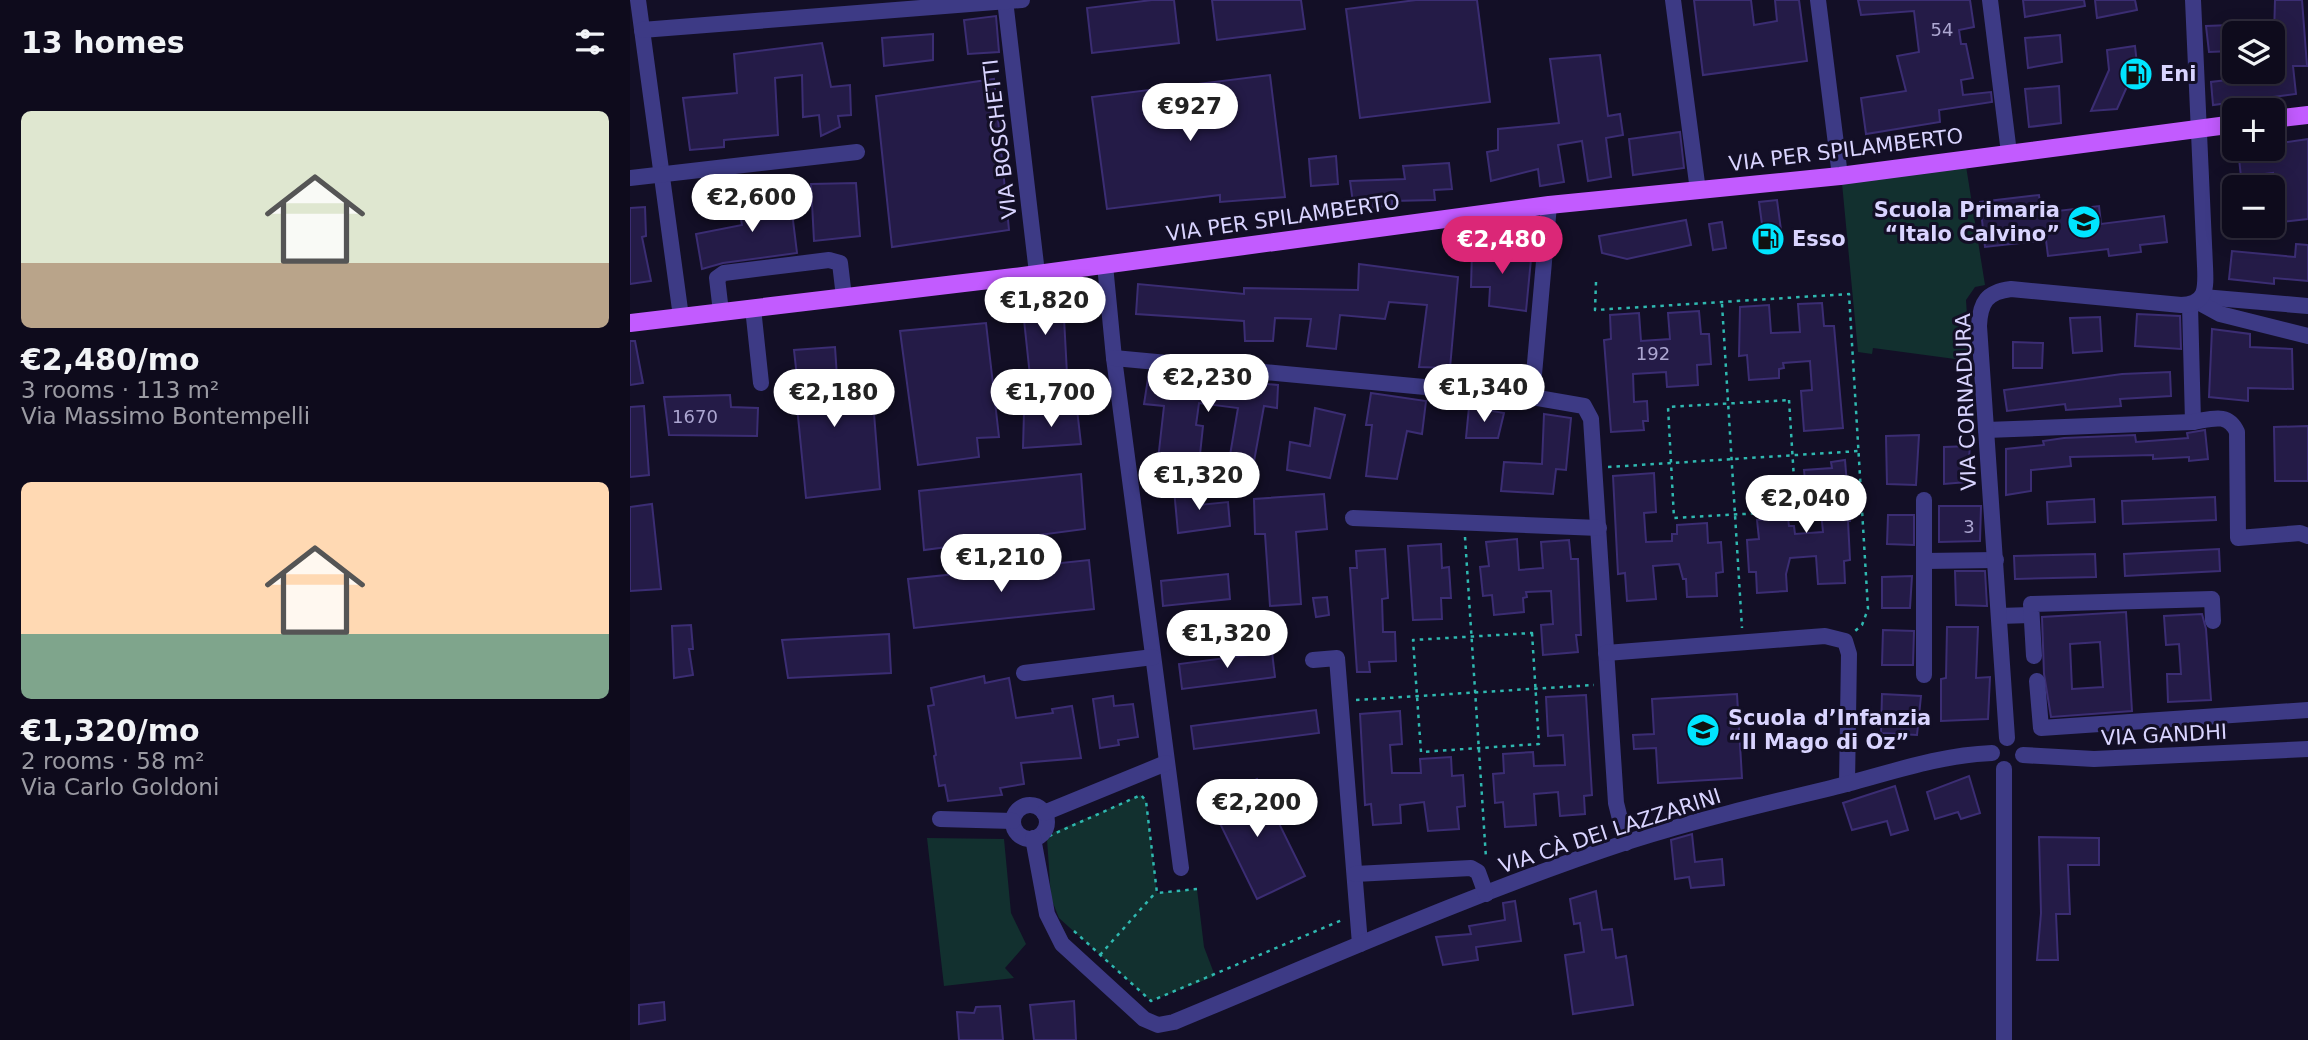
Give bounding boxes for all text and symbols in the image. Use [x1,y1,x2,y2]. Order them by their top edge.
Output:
house number: 54 [1931,19,1953,40]
map controls [2222,21,2285,238]
button: layers [2222,21,2285,84]
icon: filters [571,23,609,61]
text: 13 homes [21,25,185,60]
fuel station icon: Eni [2117,55,2155,93]
street label: VIA BOSCHETTI [978,58,1022,220]
place label: Eni [2160,62,2197,86]
pin: €927 [1149,83,1231,143]
text: €927 [1158,93,1222,119]
button: + [2222,98,2285,161]
street label: VIA PER SPILAMBERTO [1728,124,1964,176]
icon: home [252,156,378,282]
pin: €2,600 [695,174,809,234]
button: − [2222,175,2285,238]
text: €2,600 [708,184,796,210]
street label: VIA PER SPILAMBERTO [1165,190,1401,246]
place label: Scuola Primaria “Italo Calvino” [1874,198,2060,246]
school or university icon: Scuola Primaria “Italo Calvino” [2065,203,2103,241]
pin: €2,480 [1445,216,1559,276]
fuel station icon: Esso [1749,220,1787,258]
text: €2,480 [1458,226,1546,252]
place label: Esso [1792,227,1846,251]
pin: €1,820 [988,278,1102,337]
text: €1,820 [1001,287,1089,313]
street label: VIA CORNADURA [1951,312,1981,491]
text: €2,480/mo [21,342,200,377]
house number: 192 [1636,343,1670,364]
pin: €2,230 [1151,354,1265,414]
text: €2,230 [1164,364,1252,390]
pin: €1,340 [1427,364,1541,424]
pin: €2,180 [777,370,891,429]
pin: €1,700 [994,370,1108,429]
text: €1,340 [1440,374,1528,400]
text: 3 rooms · 113 m² [21,377,219,403]
text: €2,180 [790,379,878,405]
text: €1,700 [1007,379,1095,405]
text: Via Massimo Bontempelli [21,403,310,429]
house number: 1670 [672,406,718,427]
pin: €1,320 [1142,452,1256,512]
text: €1,320 [1155,462,1243,488]
pin: €2,040 [1749,476,1863,535]
text: €2,040 [1762,485,1850,511]
house number: 3 [1963,516,1975,537]
icon: home [252,527,378,653]
pin: €1,210 [944,534,1058,594]
text: €1,210 [957,544,1045,570]
pin: €1,320 [1170,610,1284,670]
text: €1,320 [1183,620,1271,646]
place label: Scuola d’Infanzia “Il Mago di Oz” [1728,706,1931,754]
school or university icon: Scuola d’Infanzia “Il Mago di Oz” [1684,711,1722,749]
text: €1,320/mo [21,713,200,748]
street label: VIA GANDHI [2100,720,2228,750]
text: 2 rooms · 58 m² [21,748,205,774]
text: Via Carlo Goldoni [21,774,219,800]
pin: €2,200 [1200,780,1314,839]
street label: VIA CÀ DEI LAZZARINI [1496,783,1724,878]
text: €2,200 [1213,789,1301,815]

